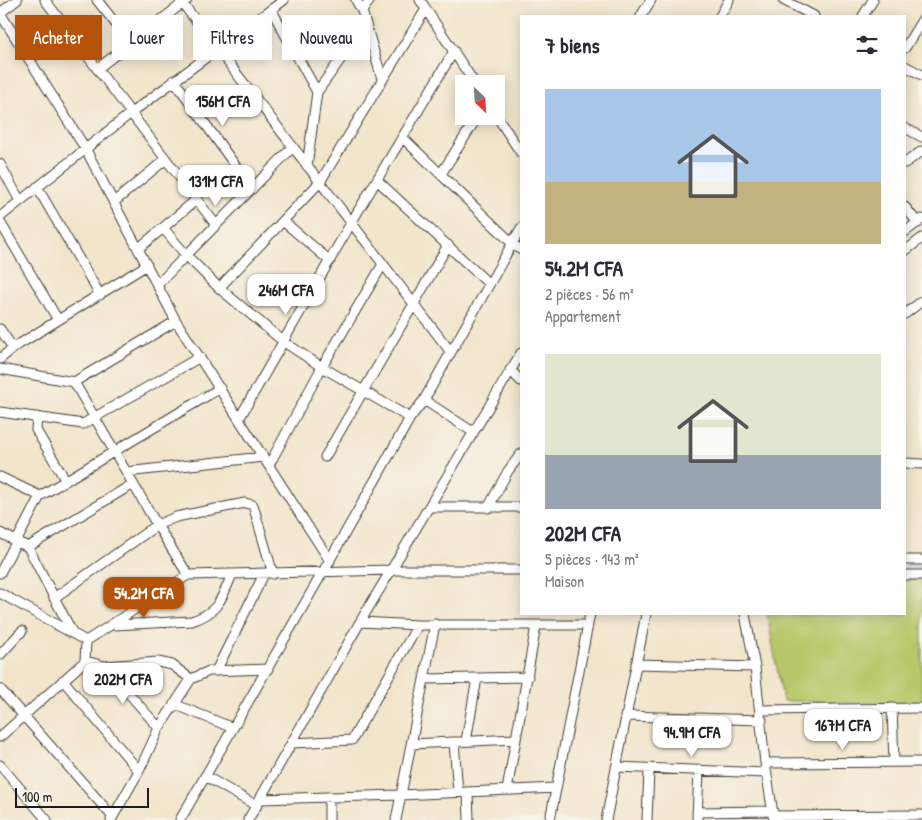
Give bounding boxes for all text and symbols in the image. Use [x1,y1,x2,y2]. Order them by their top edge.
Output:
chip: Acheter [15,15,102,60]
chip: Louer [112,15,183,60]
chip: Filtres [193,15,272,60]
chip: Nouveau [282,15,370,60]
text: 7 biens [545,31,600,60]
icon: filters [853,31,881,59]
north arrow [455,75,505,125]
map controls [455,75,505,125]
pin: 156M CFA [171,84,275,127]
text: 156M CFA [196,90,250,112]
icon: home [668,121,758,211]
pin: 131M CFA [164,164,268,207]
text: 131M CFA [189,170,243,192]
text: 54.2M CFA [545,254,623,283]
pin: 246M CFA [234,274,338,316]
text: 246M CFA [258,279,314,301]
text: 2 pièces · 56 m² [545,283,634,305]
text: Appartement [545,305,621,327]
icon: home [668,386,758,476]
text: 202M CFA [545,519,621,548]
text: 5 pièces · 143 m² [545,548,639,570]
text: Maison [545,570,584,592]
pin: 54.2M CFA [87,576,201,619]
text: 54.2M CFA [114,582,174,604]
pin: 202M CFA [71,662,175,705]
text: 202M CFA [94,668,152,690]
pin: 167M CFA [791,708,895,751]
text: 167M CFA [815,714,871,736]
pin: 94.9M CFA [635,716,749,758]
text: 94.9M CFA [664,721,720,743]
scale bar [15,785,149,808]
text: 100 m [22,787,52,806]

